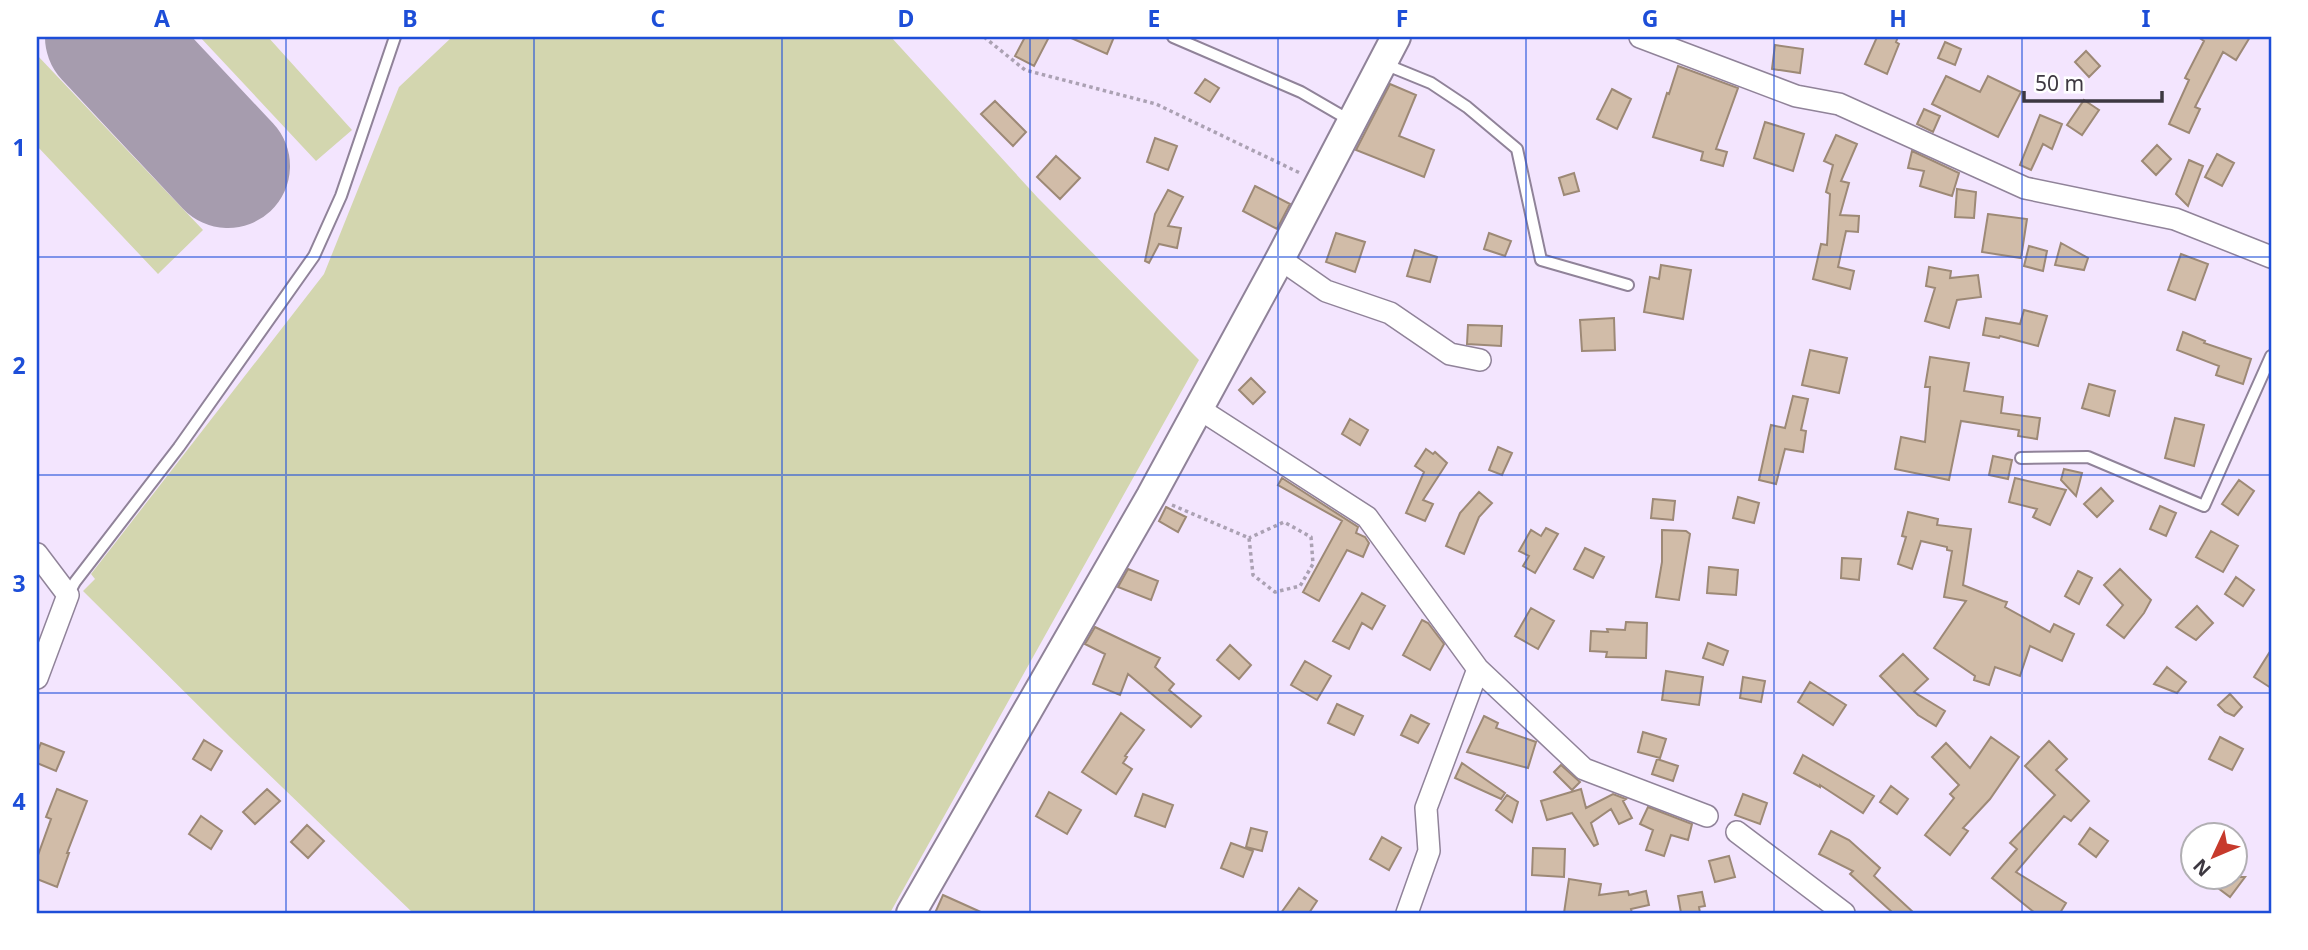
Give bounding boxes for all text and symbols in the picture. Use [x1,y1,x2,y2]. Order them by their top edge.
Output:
text: A [154,2,170,34]
text: B [402,2,418,34]
text: C [651,2,666,34]
text: D [898,2,914,34]
text: E [1148,2,1160,34]
text: F [1396,2,1408,34]
text: G [1642,2,1658,34]
text: H [1889,2,1907,34]
text: I [2142,2,2151,34]
scale bar [2024,60,2163,104]
text: 50 m [2035,69,2084,97]
text: 1 [12,131,26,163]
text: 2 [12,349,26,381]
text: 3 [12,567,26,599]
text: 4 [12,785,26,817]
north arrow [2178,820,2248,890]
text: N [2187,853,2216,882]

